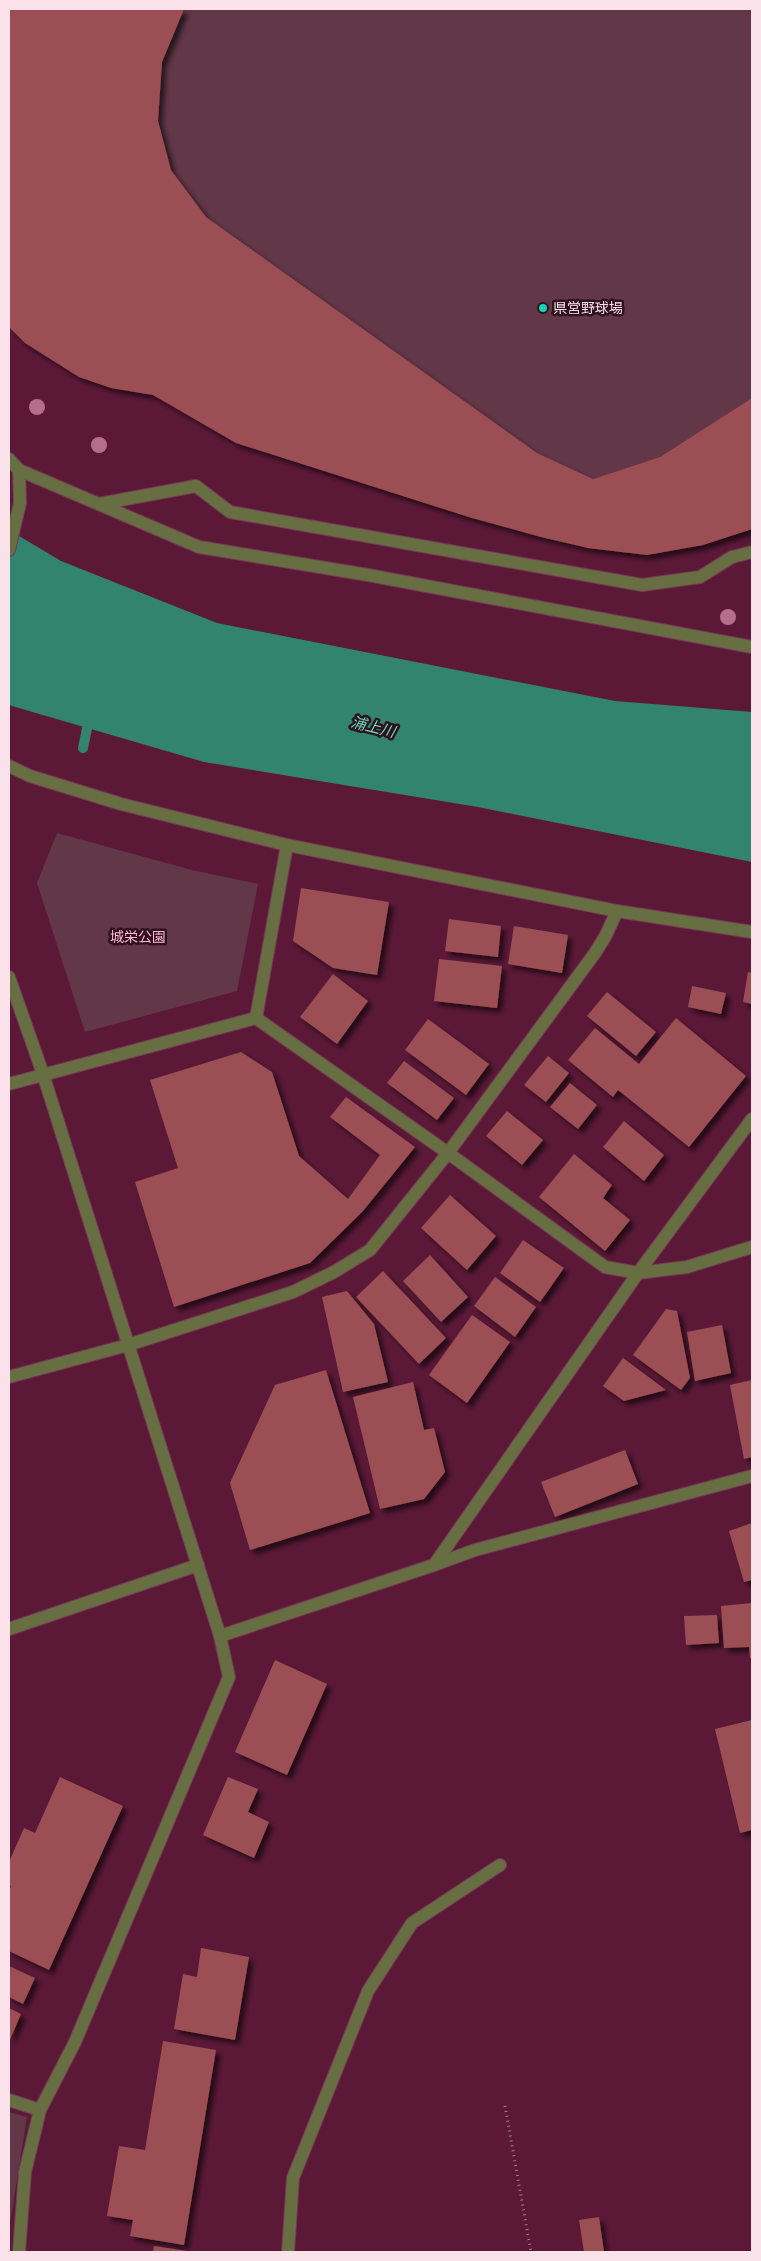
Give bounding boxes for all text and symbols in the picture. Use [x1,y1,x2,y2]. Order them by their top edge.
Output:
place label: 県営野球場 [553,300,623,316]
marker: 県営野球場 [537,302,549,314]
water label: 浦上川 [349,713,399,741]
park label: 城栄公園 [110,929,166,945]

